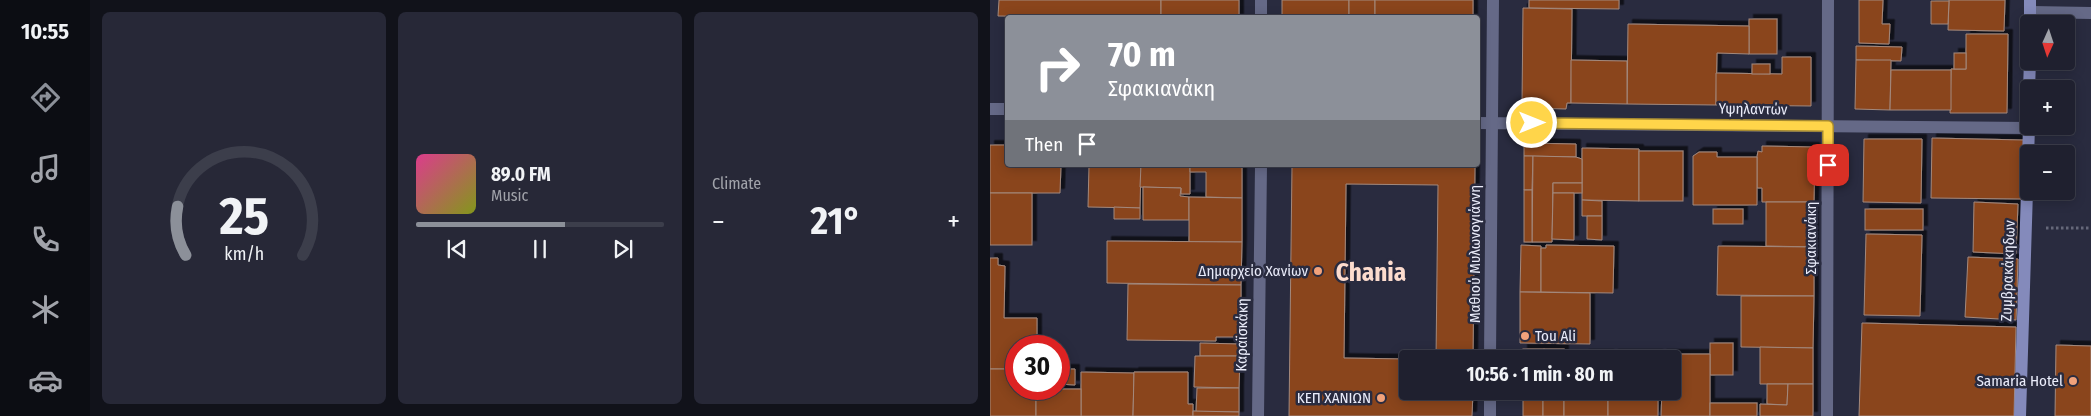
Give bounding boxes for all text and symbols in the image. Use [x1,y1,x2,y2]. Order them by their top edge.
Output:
north arrow [2020,15,2075,70]
map controls [2020,15,2075,200]
text: 10:55 [21,18,69,45]
text: 70 m [1108,33,1176,75]
icon: right [1025,35,1090,100]
text: Σφακιανάκη [1108,75,1215,102]
icon: directions [28,80,63,115]
button: + [2020,80,2075,135]
position arrow [1505,96,1557,148]
street label: Υψηλαντών [1718,99,1788,119]
icon: arrive [1073,130,1101,158]
text: Then [1025,133,1063,156]
pin [1807,144,1849,186]
button: − [2020,145,2075,200]
icon: music [28,151,63,186]
icon: arrive [1814,151,1842,179]
text: 89.0 FM [491,163,551,186]
text: Climate [712,174,761,193]
text: 25 [218,185,269,248]
street label: Μαθιού Μυλωνογιάννη [1466,185,1484,323]
text: Music [491,186,528,205]
text: 21° [811,198,861,244]
street label: Σφακιανάκη [1802,201,1820,275]
text: − [712,205,725,238]
text: + [947,205,960,238]
street label: Ζυμβρακάκηδων [1997,220,2019,322]
icon: phone [28,222,63,257]
icon: previous [443,235,471,263]
icon: pause [526,235,554,263]
icon: next [609,235,637,263]
text: km/h [224,243,264,265]
district label: Chania [1336,258,1406,288]
place label: Δημαρχείο Χανίων [1198,262,1308,280]
marker: Δημαρχείο Χανίων [1312,265,1324,277]
icon: climate [28,292,63,327]
street label: Καραϊσκάκη [1232,298,1252,372]
place label: Tou Ali [1535,327,1576,345]
marker: Tou Ali [1519,330,1531,342]
speed limit sign: 30 [1005,335,1070,400]
icon: car [28,363,63,398]
text: 10:56 · 1 min · 80 m [1467,363,1613,386]
place label: Samaria Hotel [1976,372,2063,390]
marker: Samaria Hotel [2067,375,2079,387]
place label: ΚΕΠ ΧΑΝΙΩΝ [1297,389,1371,407]
marker: ΚΕΠ ΧΑΝΙΩΝ [1375,392,1387,404]

